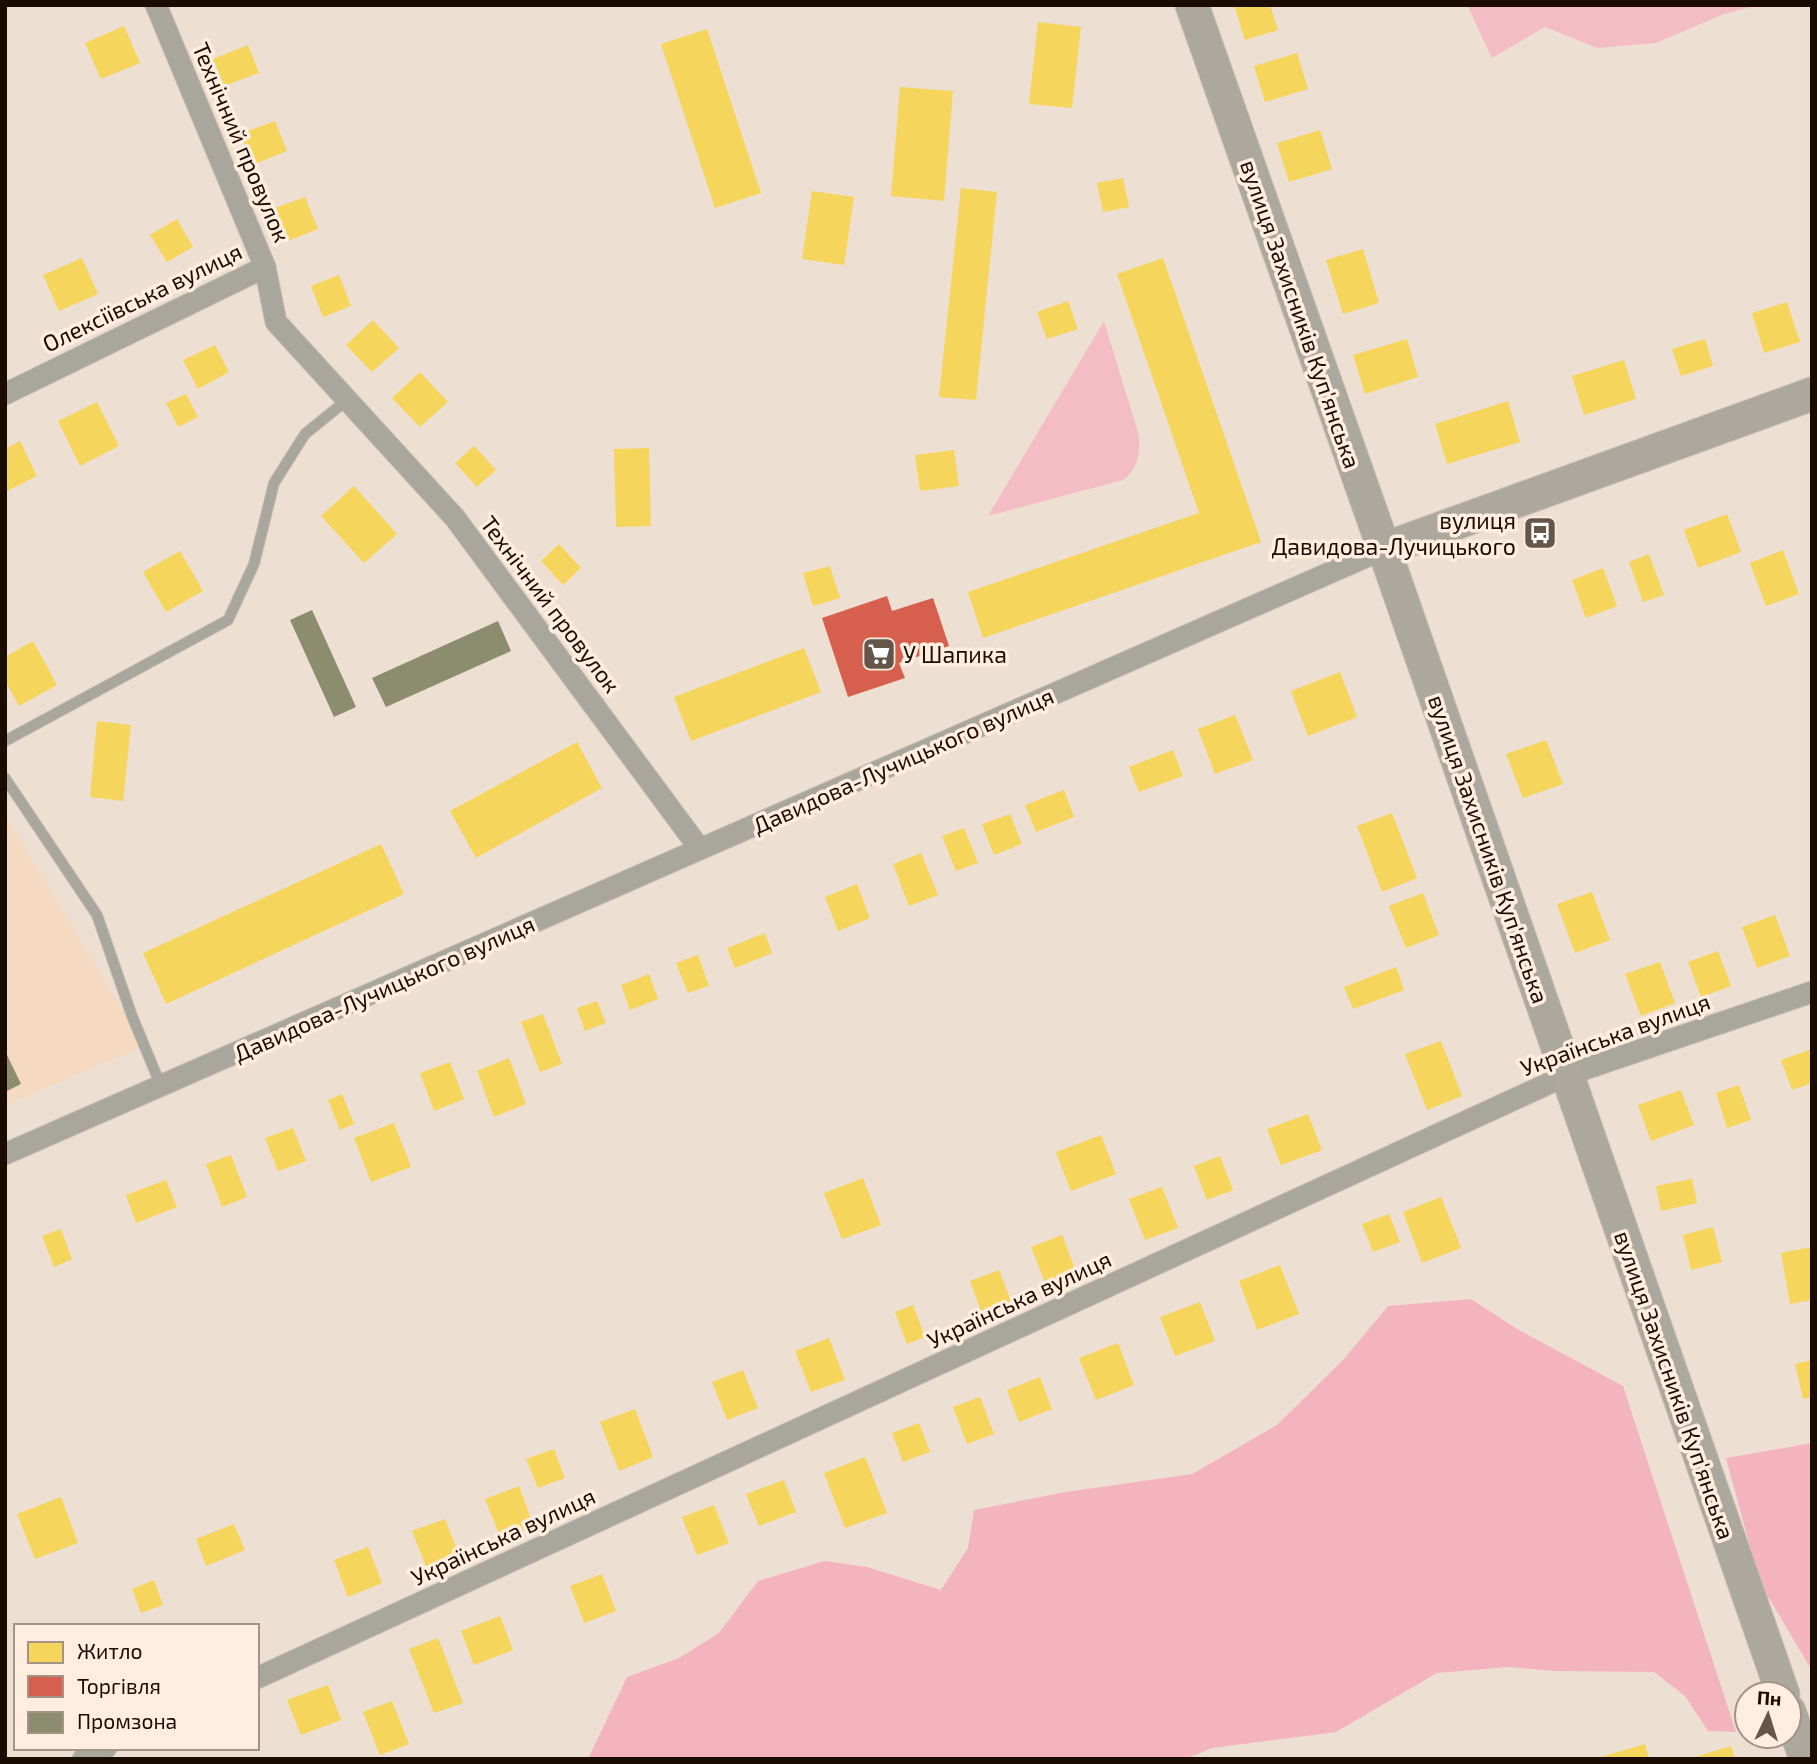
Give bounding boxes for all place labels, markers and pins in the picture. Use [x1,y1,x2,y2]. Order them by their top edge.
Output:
place label: вулиця Давидова-Лучицького [1271,506,1516,561]
bus stop icon: вулиця Давидова-Лучицького [1521,514,1559,552]
supermarket icon: У Шапика [860,635,898,673]
place label: У Шапика [903,640,1007,668]

